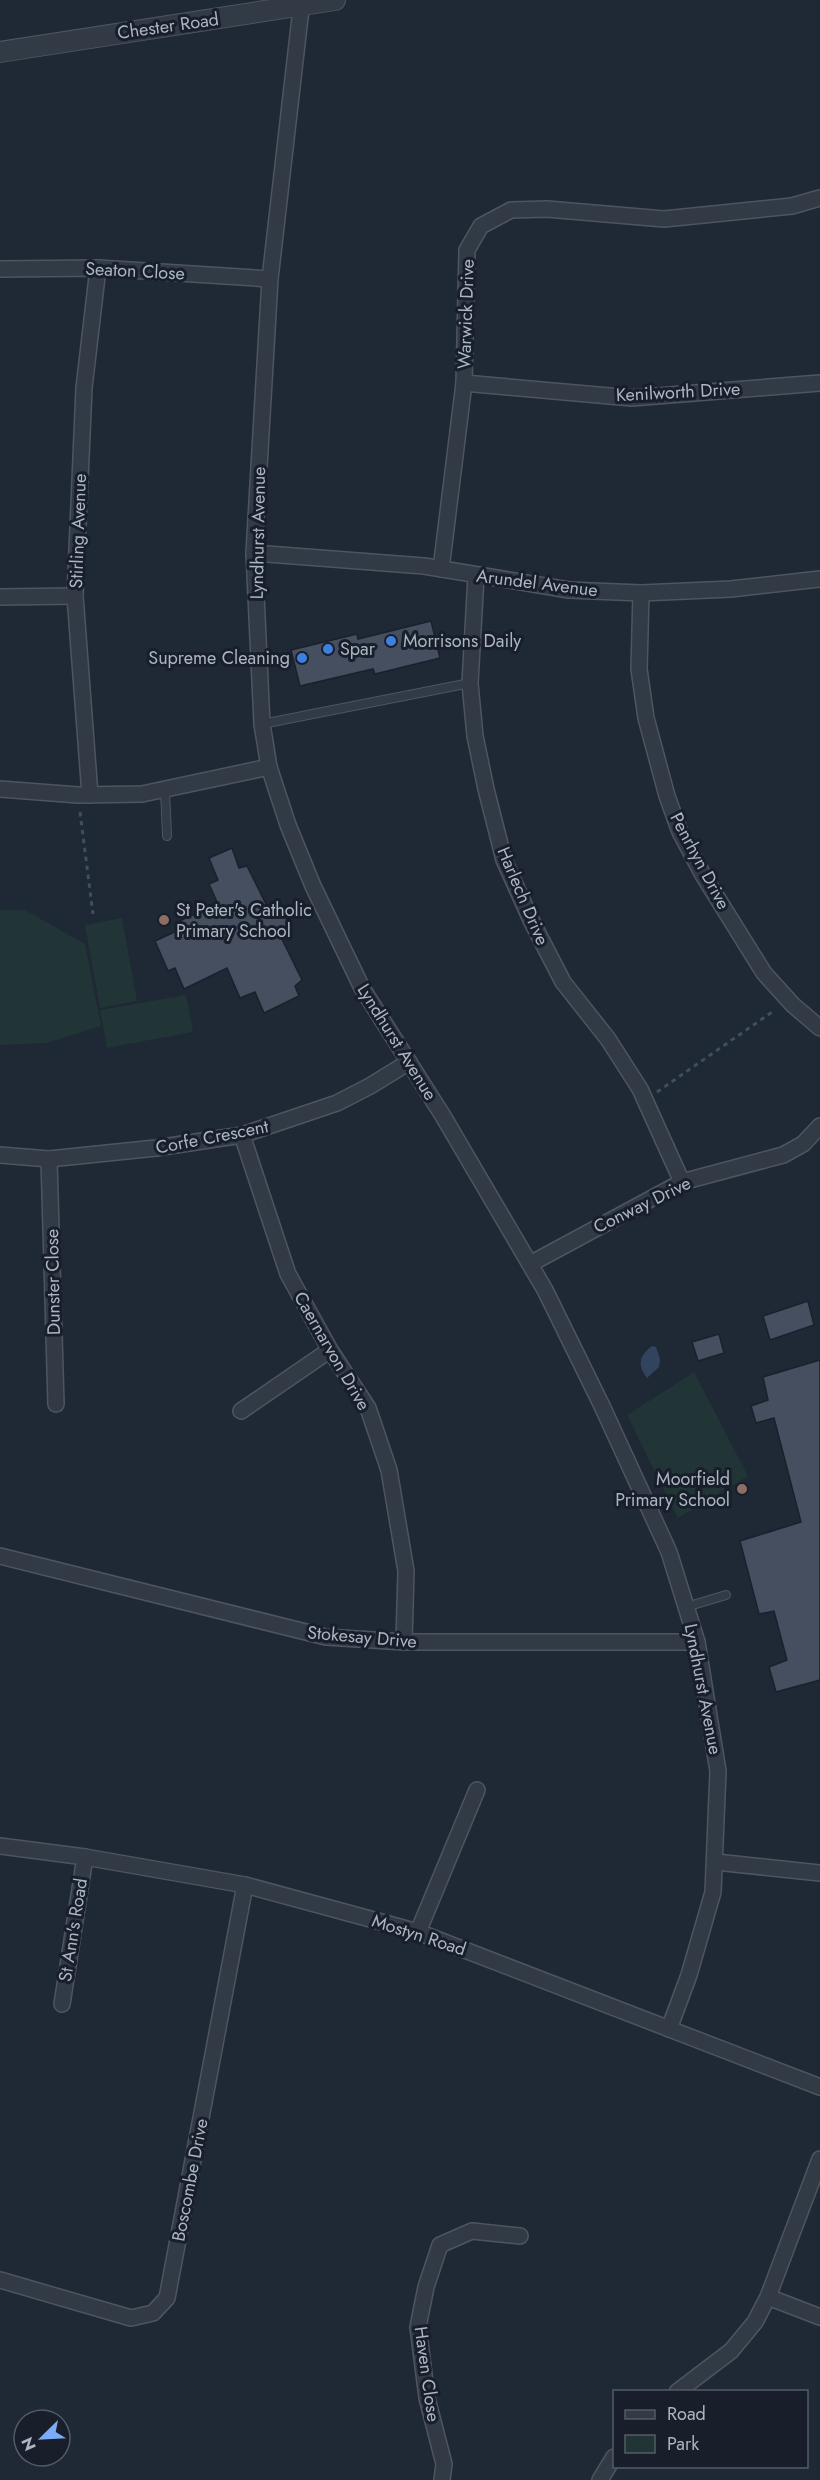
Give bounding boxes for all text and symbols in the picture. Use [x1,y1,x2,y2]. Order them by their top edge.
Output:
street label: Chester Road [116,6,220,46]
street label: Seaton Close [85,255,185,287]
street label: Warwick Drive [451,258,481,370]
street label: Kenilworth Drive [615,376,741,408]
street label: Lyndhurst Avenue [244,466,272,600]
street label: Stirling Avenue [63,473,93,589]
street label: Arundel Avenue [475,563,599,603]
place label: Morrisons Daily [403,628,521,654]
marker: Morrisons Daily [384,634,398,648]
place label: Spar [340,636,376,662]
marker: Spar [321,642,335,656]
place label: Supreme Cleaning [148,645,290,671]
marker: Supreme Cleaning [295,651,309,665]
street label: Penrhyn Drive [664,808,736,914]
street label: Harlech Drive [491,843,555,949]
place label: St Peter's Catholic Primary School [176,897,312,944]
marker: St Peter's Catholic Primary School [157,913,171,927]
street label: Lyndhurst Avenue [351,979,443,1105]
street label: Corfe Crescent [153,1113,271,1161]
street label: Conway Drive [589,1170,695,1240]
street label: Dunster Close [39,1229,67,1335]
street label: Caernarvon Drive [287,1287,377,1415]
place label: Moorfield Primary School [615,1466,730,1513]
marker: Moorfield Primary School [735,1482,749,1496]
street label: Stokesay Drive [306,1619,418,1655]
street label: Lyndhurst Avenue [678,1621,728,1757]
street label: St Ann's Road [52,1876,94,1984]
street label: Mostyn Road [369,1908,469,1962]
street label: Boscombe Drive [165,2116,215,2244]
street label: Haven Close [407,2325,447,2423]
legend [613,2390,808,2468]
text: Road [667,2401,706,2427]
north arrow [12,2408,72,2468]
text: Park [667,2431,699,2457]
text: N [16,2433,42,2454]

